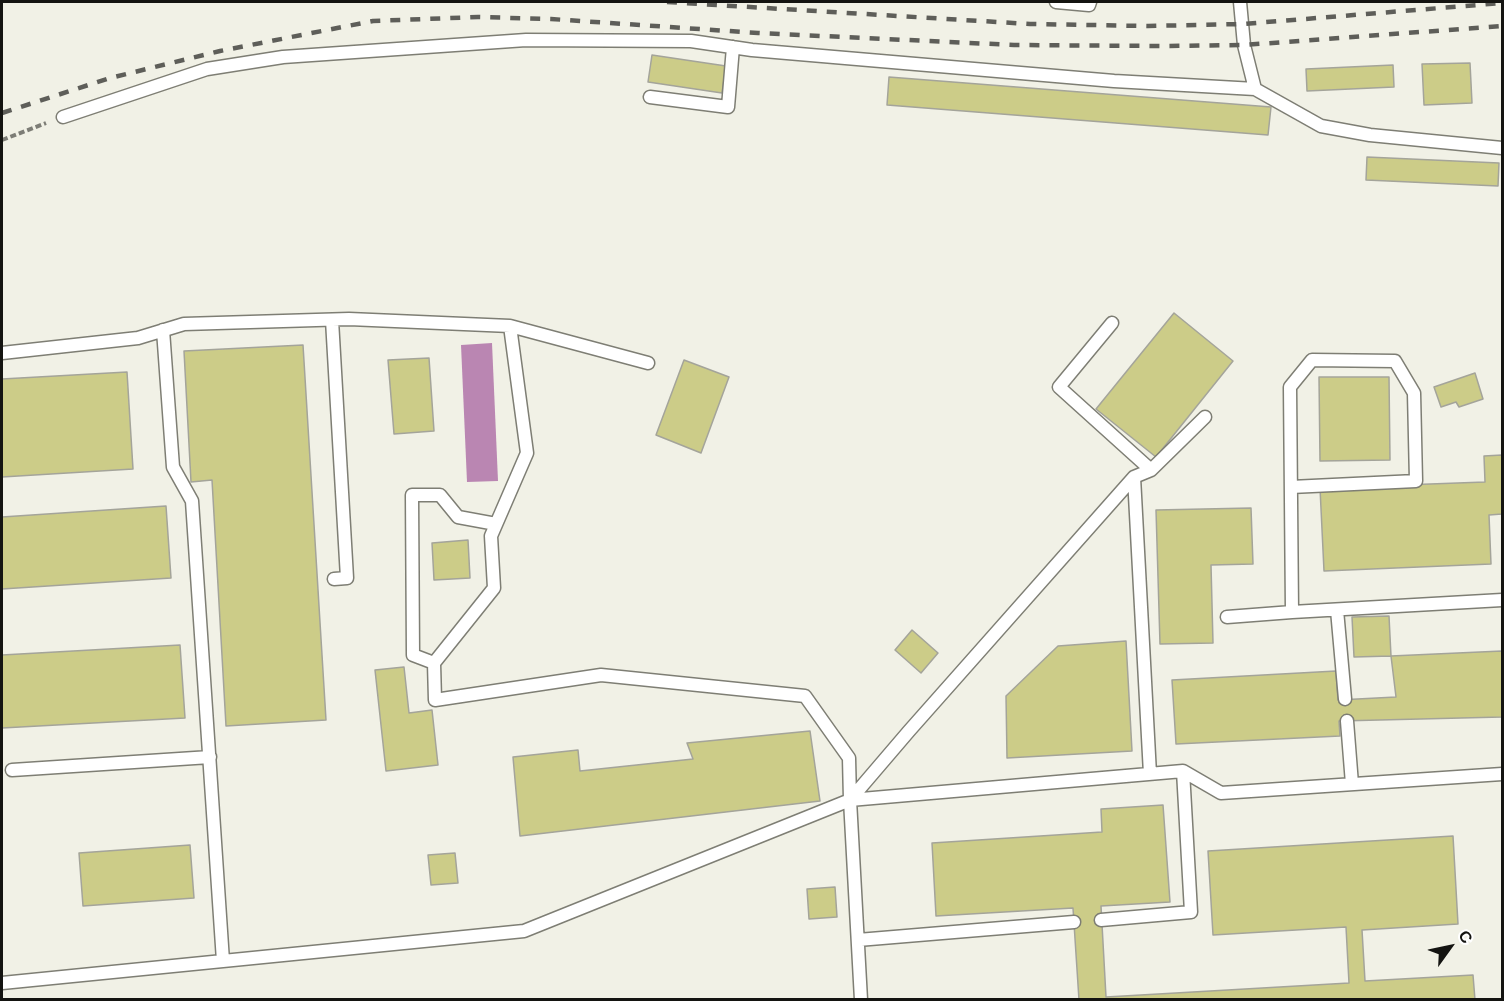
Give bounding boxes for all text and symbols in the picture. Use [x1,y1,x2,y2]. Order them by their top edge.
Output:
north arrow [1420,917,1480,977]
text: С [1454,926,1477,947]

